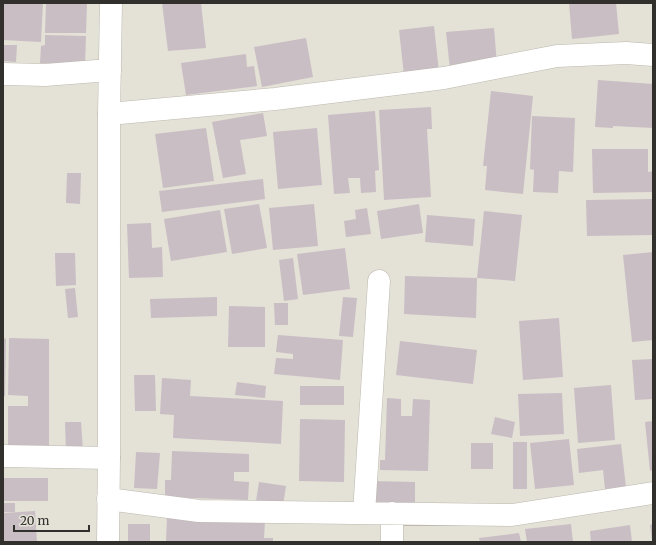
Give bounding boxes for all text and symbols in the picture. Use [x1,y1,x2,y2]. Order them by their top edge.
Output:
scale bar [14,507,89,533]
text: 20 m [20,513,49,528]

